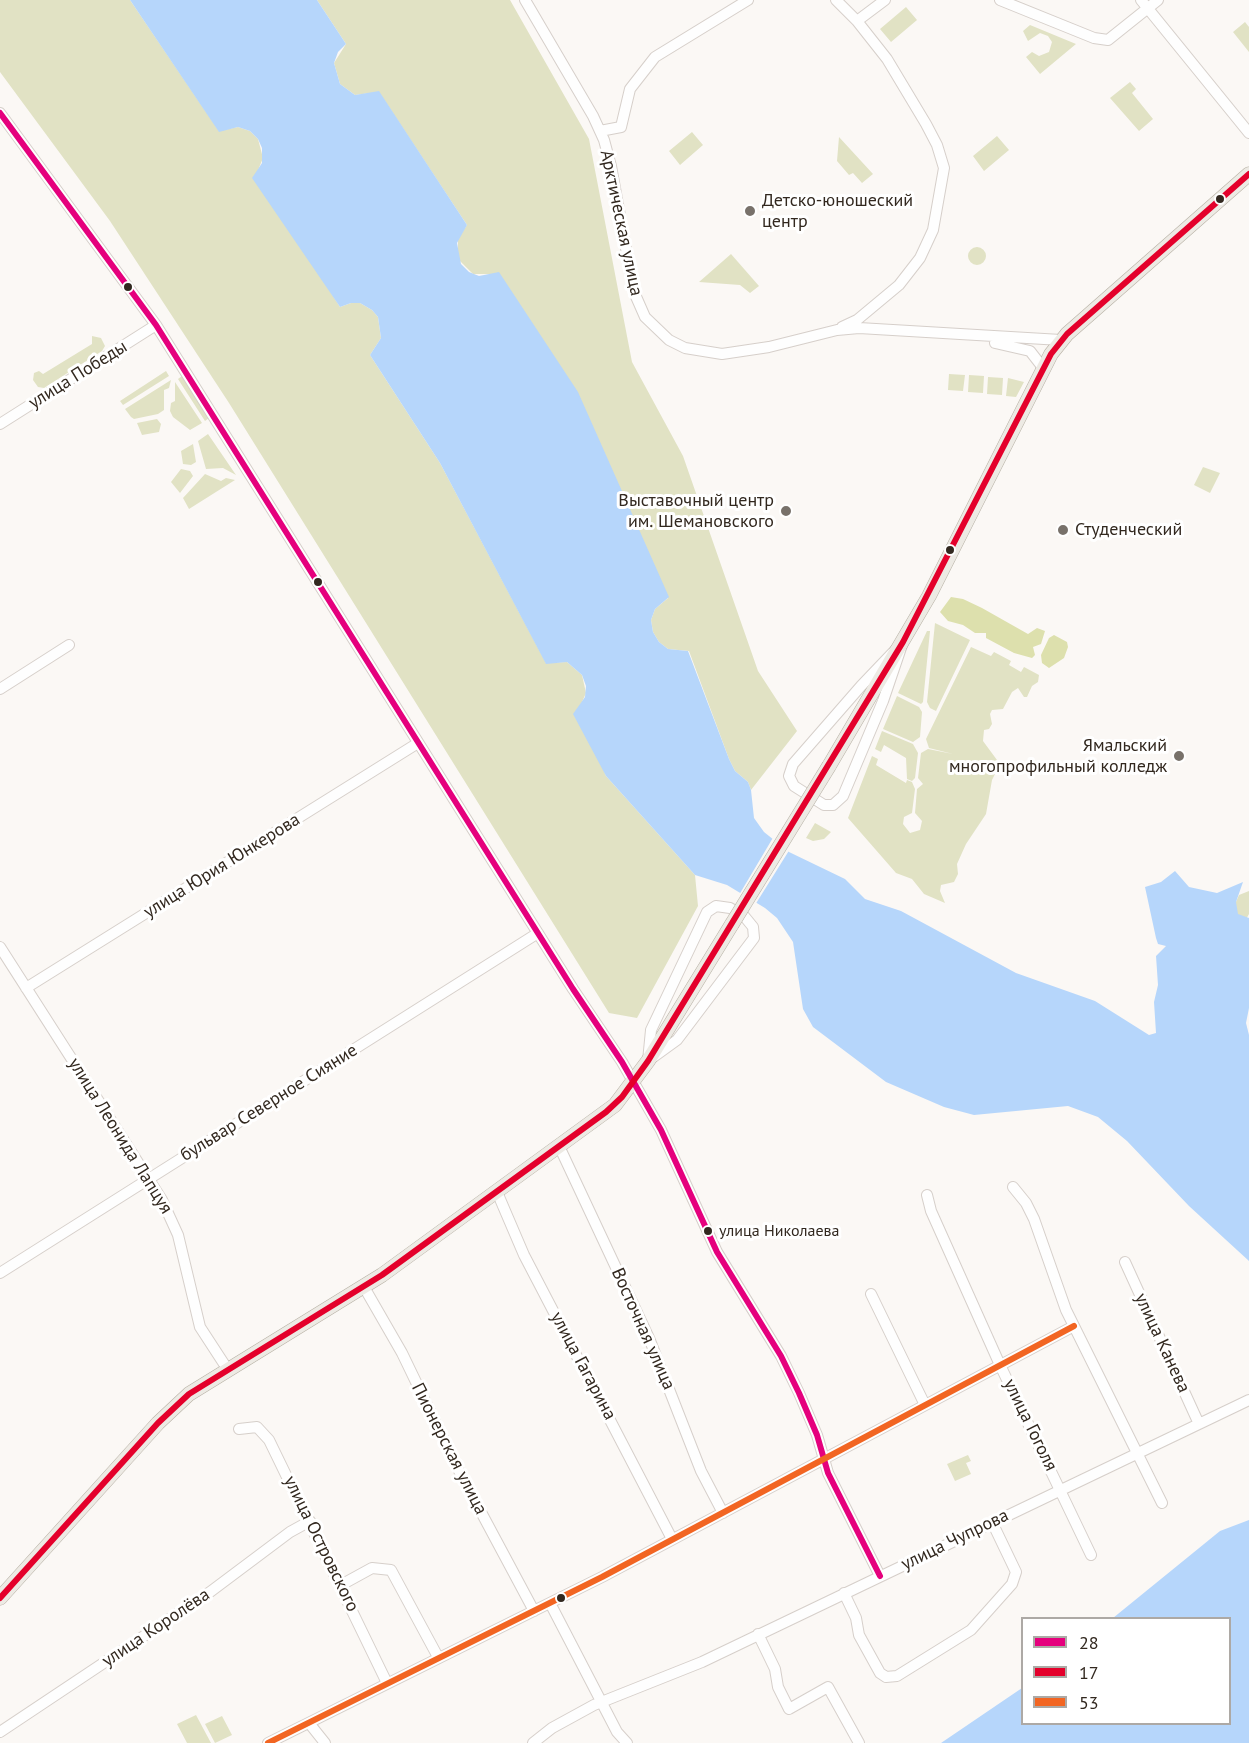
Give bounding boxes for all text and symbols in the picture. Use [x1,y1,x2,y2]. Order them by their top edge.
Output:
street label: Арктическая улица [595,148,647,298]
place label: Детско-юношеский центр [762,190,913,232]
unlabelled marker [1214,193,1226,205]
marker: Детско-юношеский центр [743,204,757,218]
unlabelled marker [122,281,134,293]
street label: улица Победы [25,336,131,414]
place label: Выставочный центр им. Шемановского [618,490,774,532]
marker: Выставочный центр им. Шемановского [779,504,793,518]
place label: Студенческий [1075,519,1182,541]
marker: Студенческий [1056,523,1070,537]
unlabelled marker [944,544,956,556]
unlabelled marker [312,576,324,588]
place label: Ямальский многопрофильный колледж [949,735,1167,777]
marker: Ямальский многопрофильный колледж [1172,749,1186,763]
street label: улица Юрия Юнкерова [140,809,304,923]
street label: бульвар Северное Сияние [176,1040,362,1166]
street label: улица Леонида Лапцуя [63,1054,177,1218]
place label: улица Николаева [719,1221,839,1241]
marker: улица Николаева [702,1225,714,1237]
street label: Восточная улица [606,1265,680,1393]
street label: улица Канева [1130,1290,1194,1396]
street label: улица Гагарина [545,1308,621,1424]
street label: улица Гоголя [998,1375,1062,1475]
street label: Пионерская улица [407,1380,491,1518]
street label: улица Островского [279,1473,363,1615]
street label: улица Чупрова [898,1505,1012,1575]
street label: улица Королёва [98,1584,214,1672]
unlabelled marker [555,1592,567,1604]
legend [1021,1617,1231,1725]
text: 28 [1079,1631,1099,1654]
text: 17 [1079,1661,1099,1684]
text: 53 [1079,1691,1099,1714]

